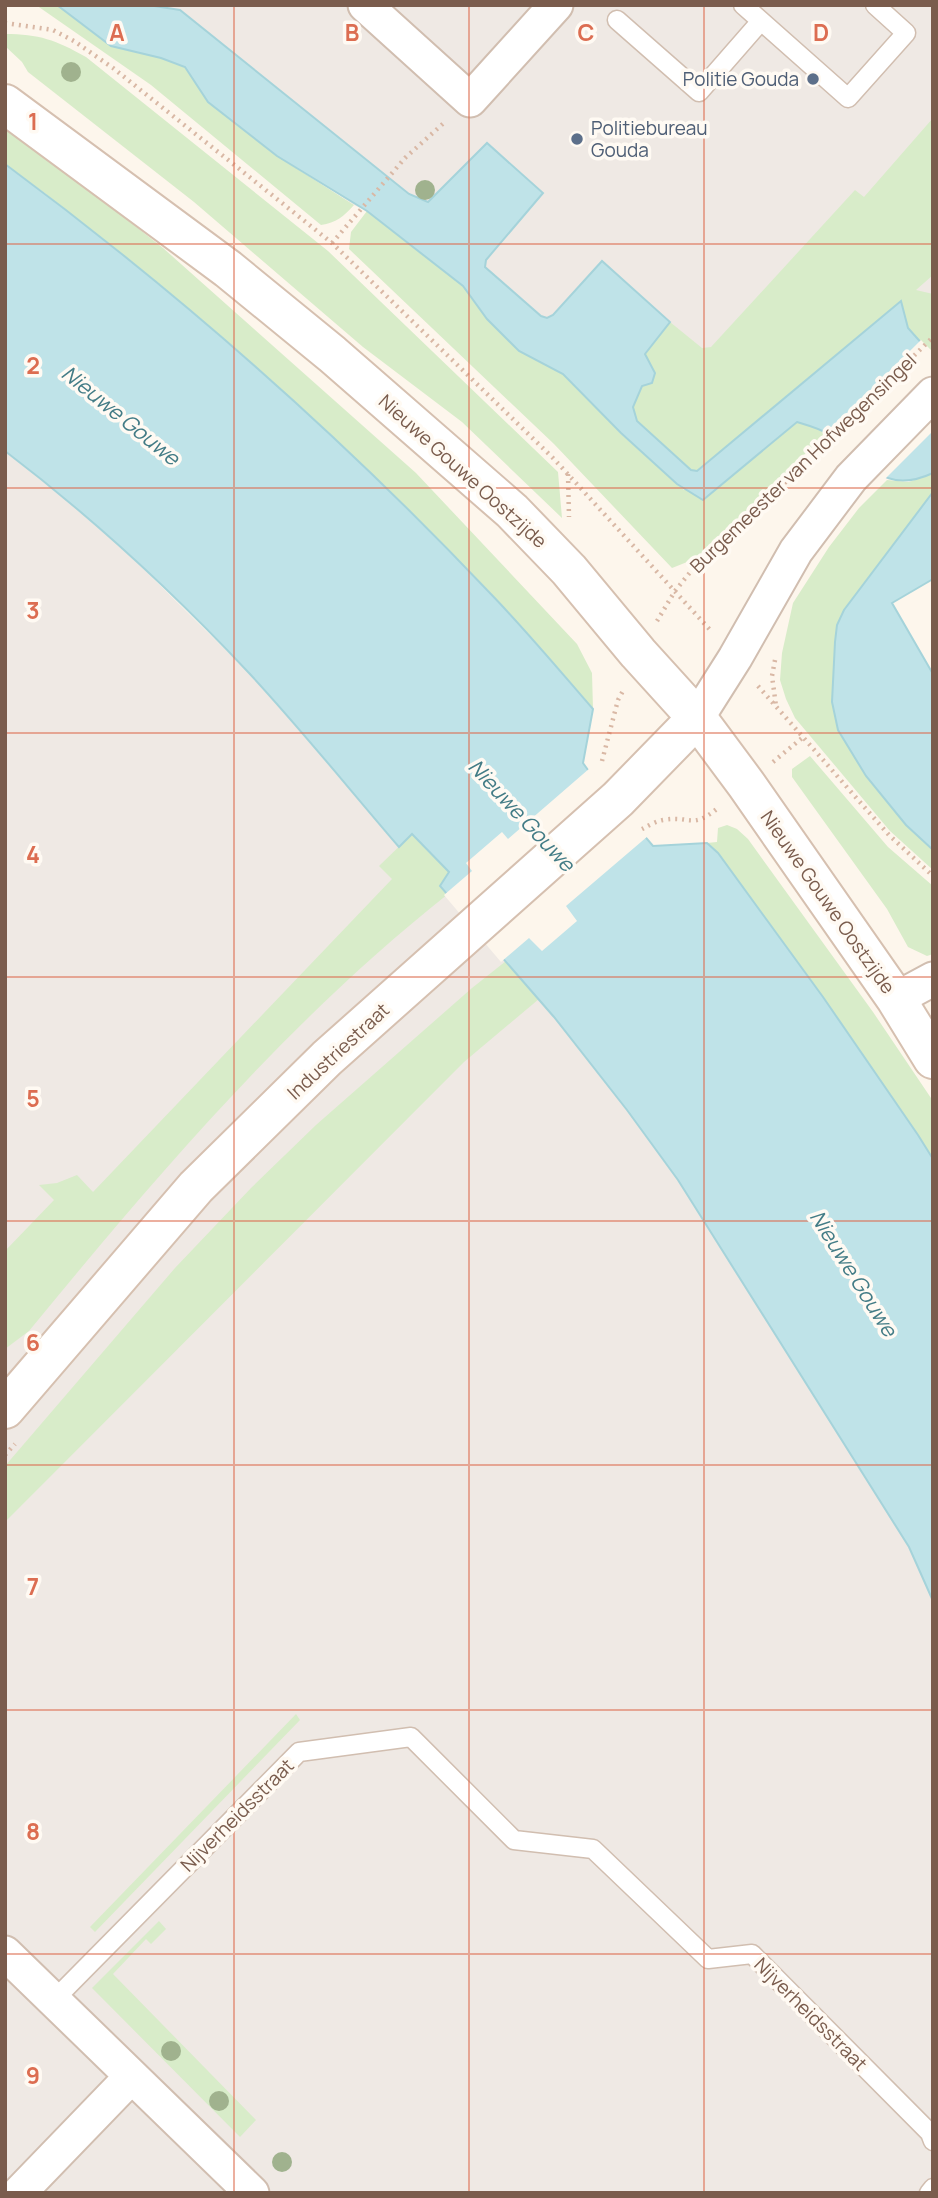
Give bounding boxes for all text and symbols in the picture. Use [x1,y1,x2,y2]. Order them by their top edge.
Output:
text: A [109,16,125,48]
text: B [345,16,359,48]
text: C [578,16,595,48]
text: D [813,16,829,48]
place label: Politie Gouda [683,66,799,92]
marker: Politie Gouda [805,71,821,87]
text: 1 [28,105,38,137]
place label: Politiebureau Gouda [591,115,708,163]
marker: Politiebureau Gouda [569,131,585,147]
street label: Burgemeester van Hofwegensingel [684,348,922,578]
text: 2 [26,349,40,381]
water label: Nieuwe Gouwe [56,359,187,472]
street label: Nieuwe Gouwe Oostzijde [373,388,553,554]
text: 3 [26,594,40,626]
water label: Nieuwe Gouwe [463,753,582,878]
street label: Nieuwe Gouwe Oostzijde [755,805,901,999]
text: 4 [26,838,40,870]
street label: Industriestraat [281,997,395,1105]
text: 5 [26,1082,40,1114]
water label: Nieuwe Gouwe [804,1205,905,1343]
text: 6 [26,1326,40,1358]
text: 7 [27,1570,39,1602]
street label: Nijverheidsstraat [175,1753,299,1877]
text: 8 [26,1815,40,1847]
street label: Nijverheidsstraat [749,1952,873,2076]
text: 9 [26,2059,40,2091]

